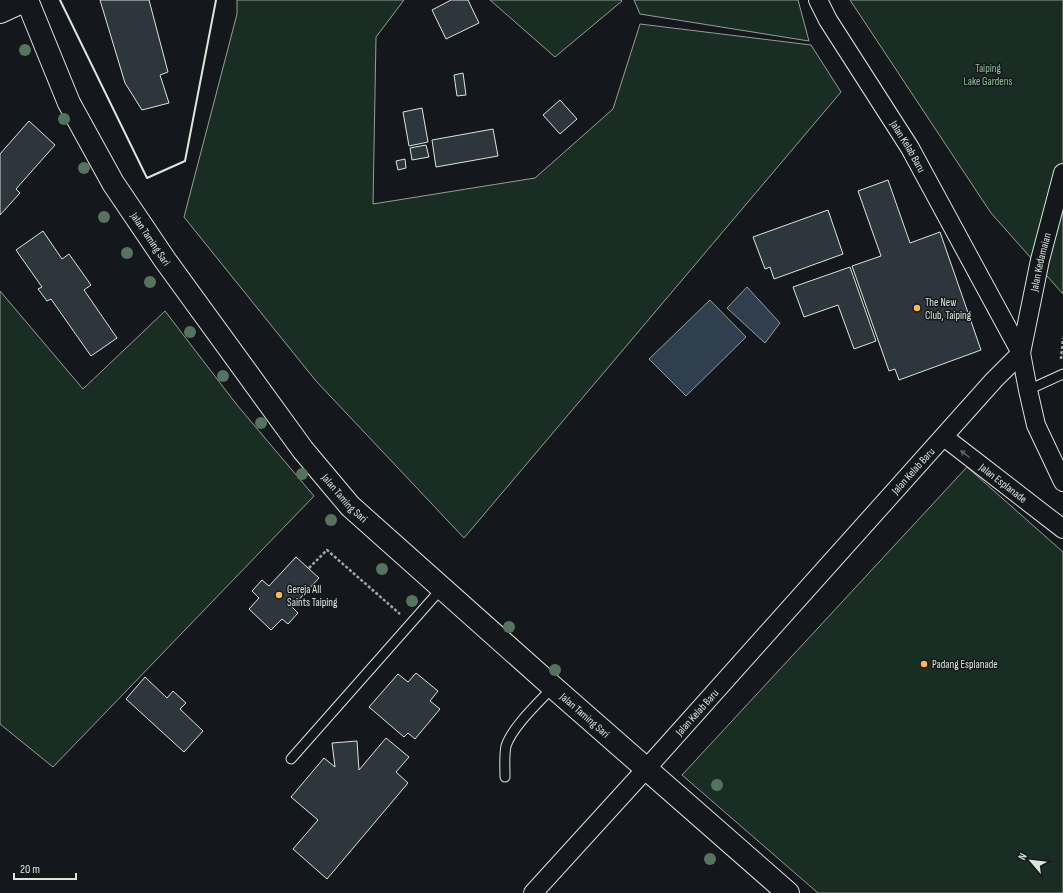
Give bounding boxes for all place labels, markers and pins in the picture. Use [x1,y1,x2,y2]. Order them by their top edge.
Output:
place label: The New Club, Taiping [925,296,972,322]
marker: The New Club, Taiping [912,303,922,313]
place label: Gereja All Saints Taiping [287,583,338,609]
marker: Gereja All Saints Taiping [274,590,284,600]
place label: Padang Esplanade [932,658,998,671]
marker: Padang Esplanade [919,659,929,669]

